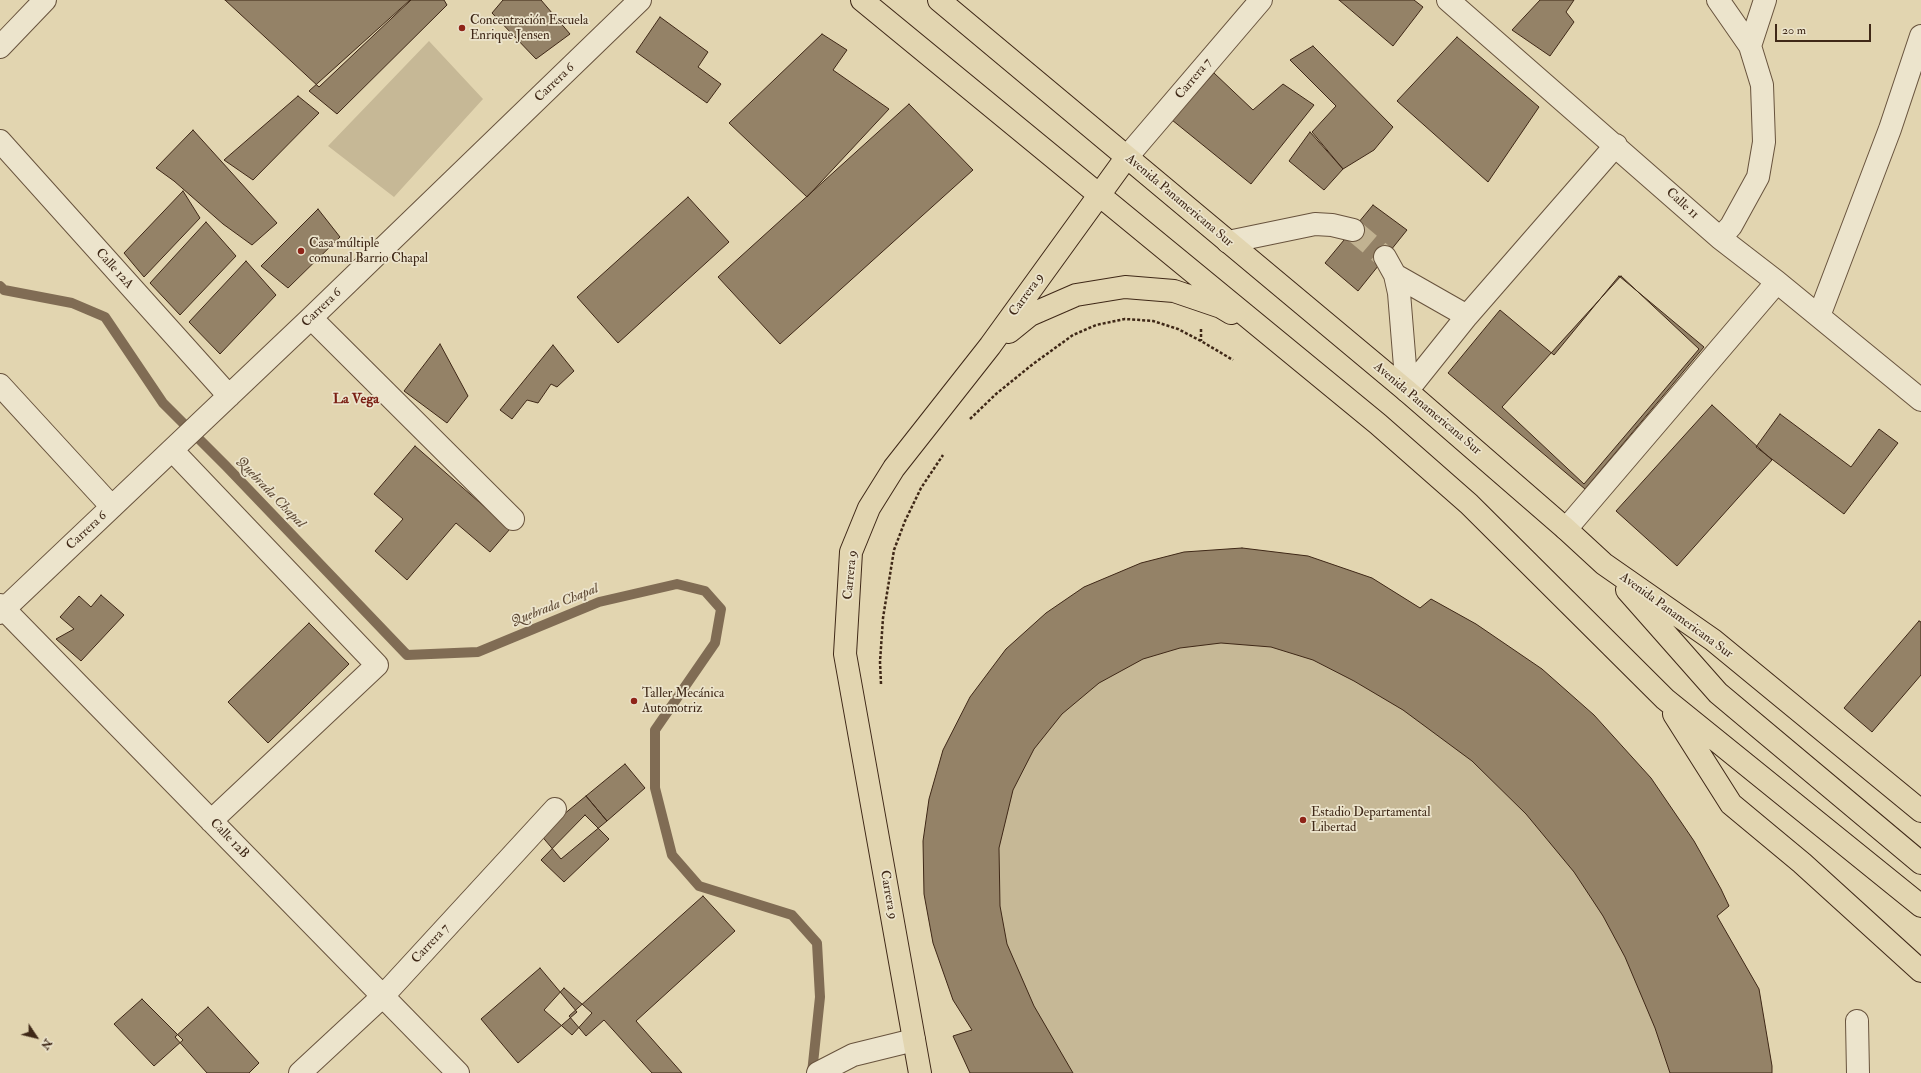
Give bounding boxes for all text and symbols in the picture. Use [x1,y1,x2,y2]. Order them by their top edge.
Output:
place label: Concentración Escuela Enrique Jensen [470,13,588,44]
scale bar [1777,16,1873,42]
marker: Concentración Escuela Enrique Jensen [457,23,467,33]
text: 20 m [1782,23,1806,38]
street label: Carrera 7 [1172,55,1216,103]
street label: Carrera 6 [532,60,578,106]
street label: Avenida Panamericana Sur [1122,151,1236,251]
street label: Calle 11 [1662,185,1702,223]
place label: Casa múltiple comunal Barrio Chapal [309,236,428,267]
street label: Calle 12A [92,246,136,292]
marker: Casa múltiple comunal Barrio Chapal [296,246,306,256]
street label: Carrera 9 [1006,270,1048,320]
street label: Carrera 6 [299,285,345,331]
street label: Avenida Panamericana Sur [1370,359,1484,459]
district label: La Vega [333,392,379,408]
water label: Quebrada Chapal [232,454,308,532]
street label: Carrera 6 [64,508,110,554]
street label: Carrera 9 [841,550,861,600]
street label: Avenida Panamericana Sur [1616,570,1736,662]
water label: Quebrada Chapal [509,581,601,631]
place label: Taller Mecánica Automotriz [642,686,724,717]
marker: Taller Mecánica Automotriz [629,696,639,706]
place label: Estadio Departamental Libertad [1311,805,1430,836]
marker: Estadio Departamental Libertad [1298,815,1308,825]
street label: Calle 12B [206,816,252,862]
street label: Carrera 9 [876,869,900,921]
street label: Carrera 7 [409,921,453,967]
north arrow [16,1017,56,1057]
text: N [38,1036,54,1052]

